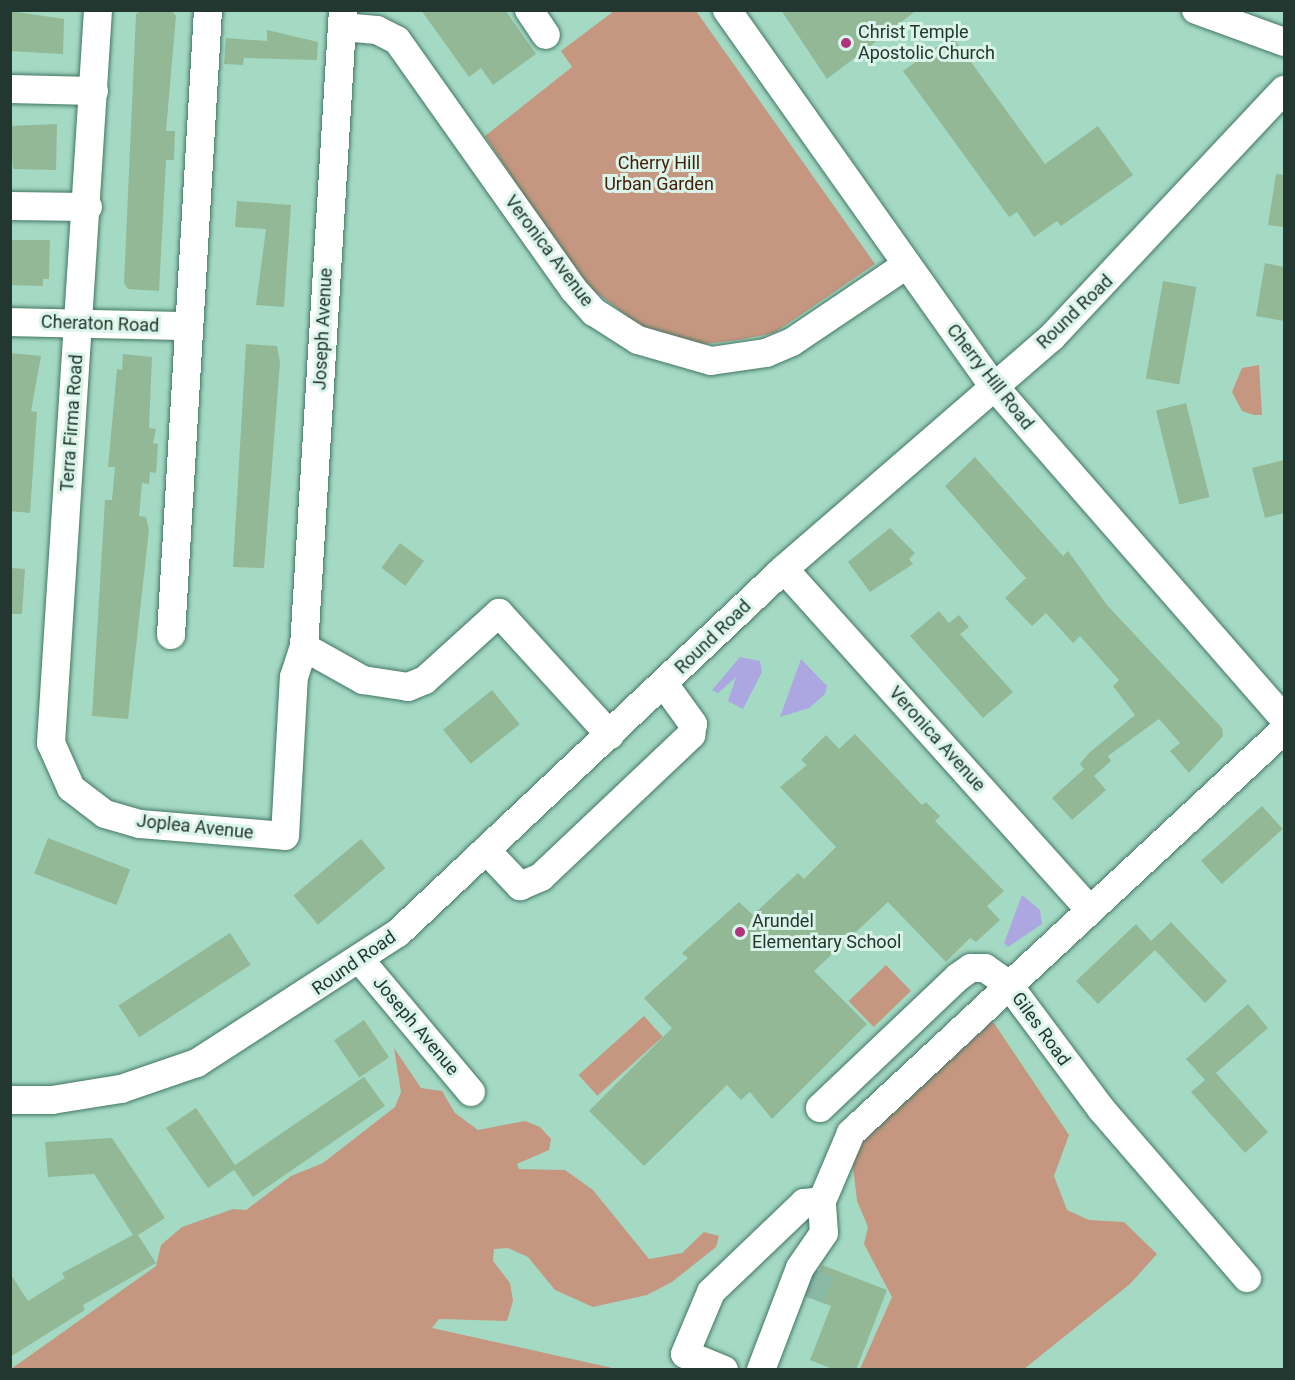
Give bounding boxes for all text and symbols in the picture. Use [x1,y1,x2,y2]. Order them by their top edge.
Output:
place label: Christ Temple Apostolic Church [858,22,995,64]
marker: Christ Temple Apostolic Church [839,36,853,50]
park label: Cherry Hill Urban Garden [604,153,714,195]
street label: Veronica Avenue [500,191,598,311]
street label: Joseph Avenue [309,267,337,391]
street label: Round Road [1033,270,1117,354]
street label: Cheraton Road [40,311,160,337]
street label: Cherry Hill Road [942,320,1038,434]
street label: Terra Firma Road [56,354,88,492]
street label: Round Road [671,595,755,679]
street label: Veronica Avenue [884,682,990,796]
street label: Joplea Avenue [136,810,254,844]
place label: Arundel Elementary School [752,911,901,954]
marker: Arundel Elementary School [733,925,747,939]
street label: Round Road [308,926,400,1000]
street label: Joseph Avenue [368,972,464,1080]
street label: Giles Road [1007,988,1075,1070]

